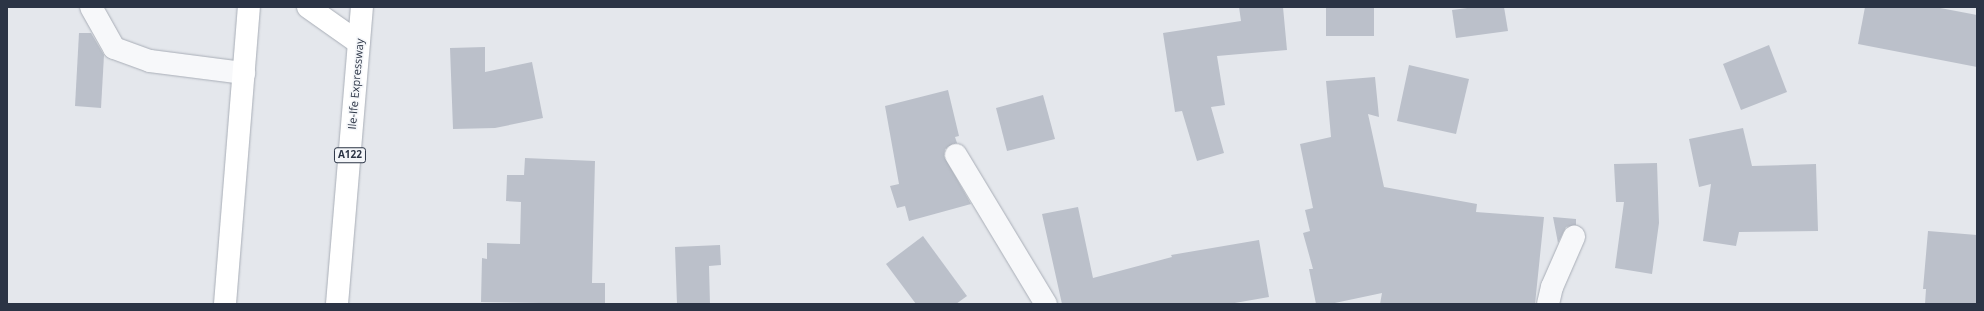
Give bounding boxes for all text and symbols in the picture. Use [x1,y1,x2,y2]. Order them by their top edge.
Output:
street label: Ile-Ife Expressway [345,38,367,130]
road number: A122 [333,147,367,163]

